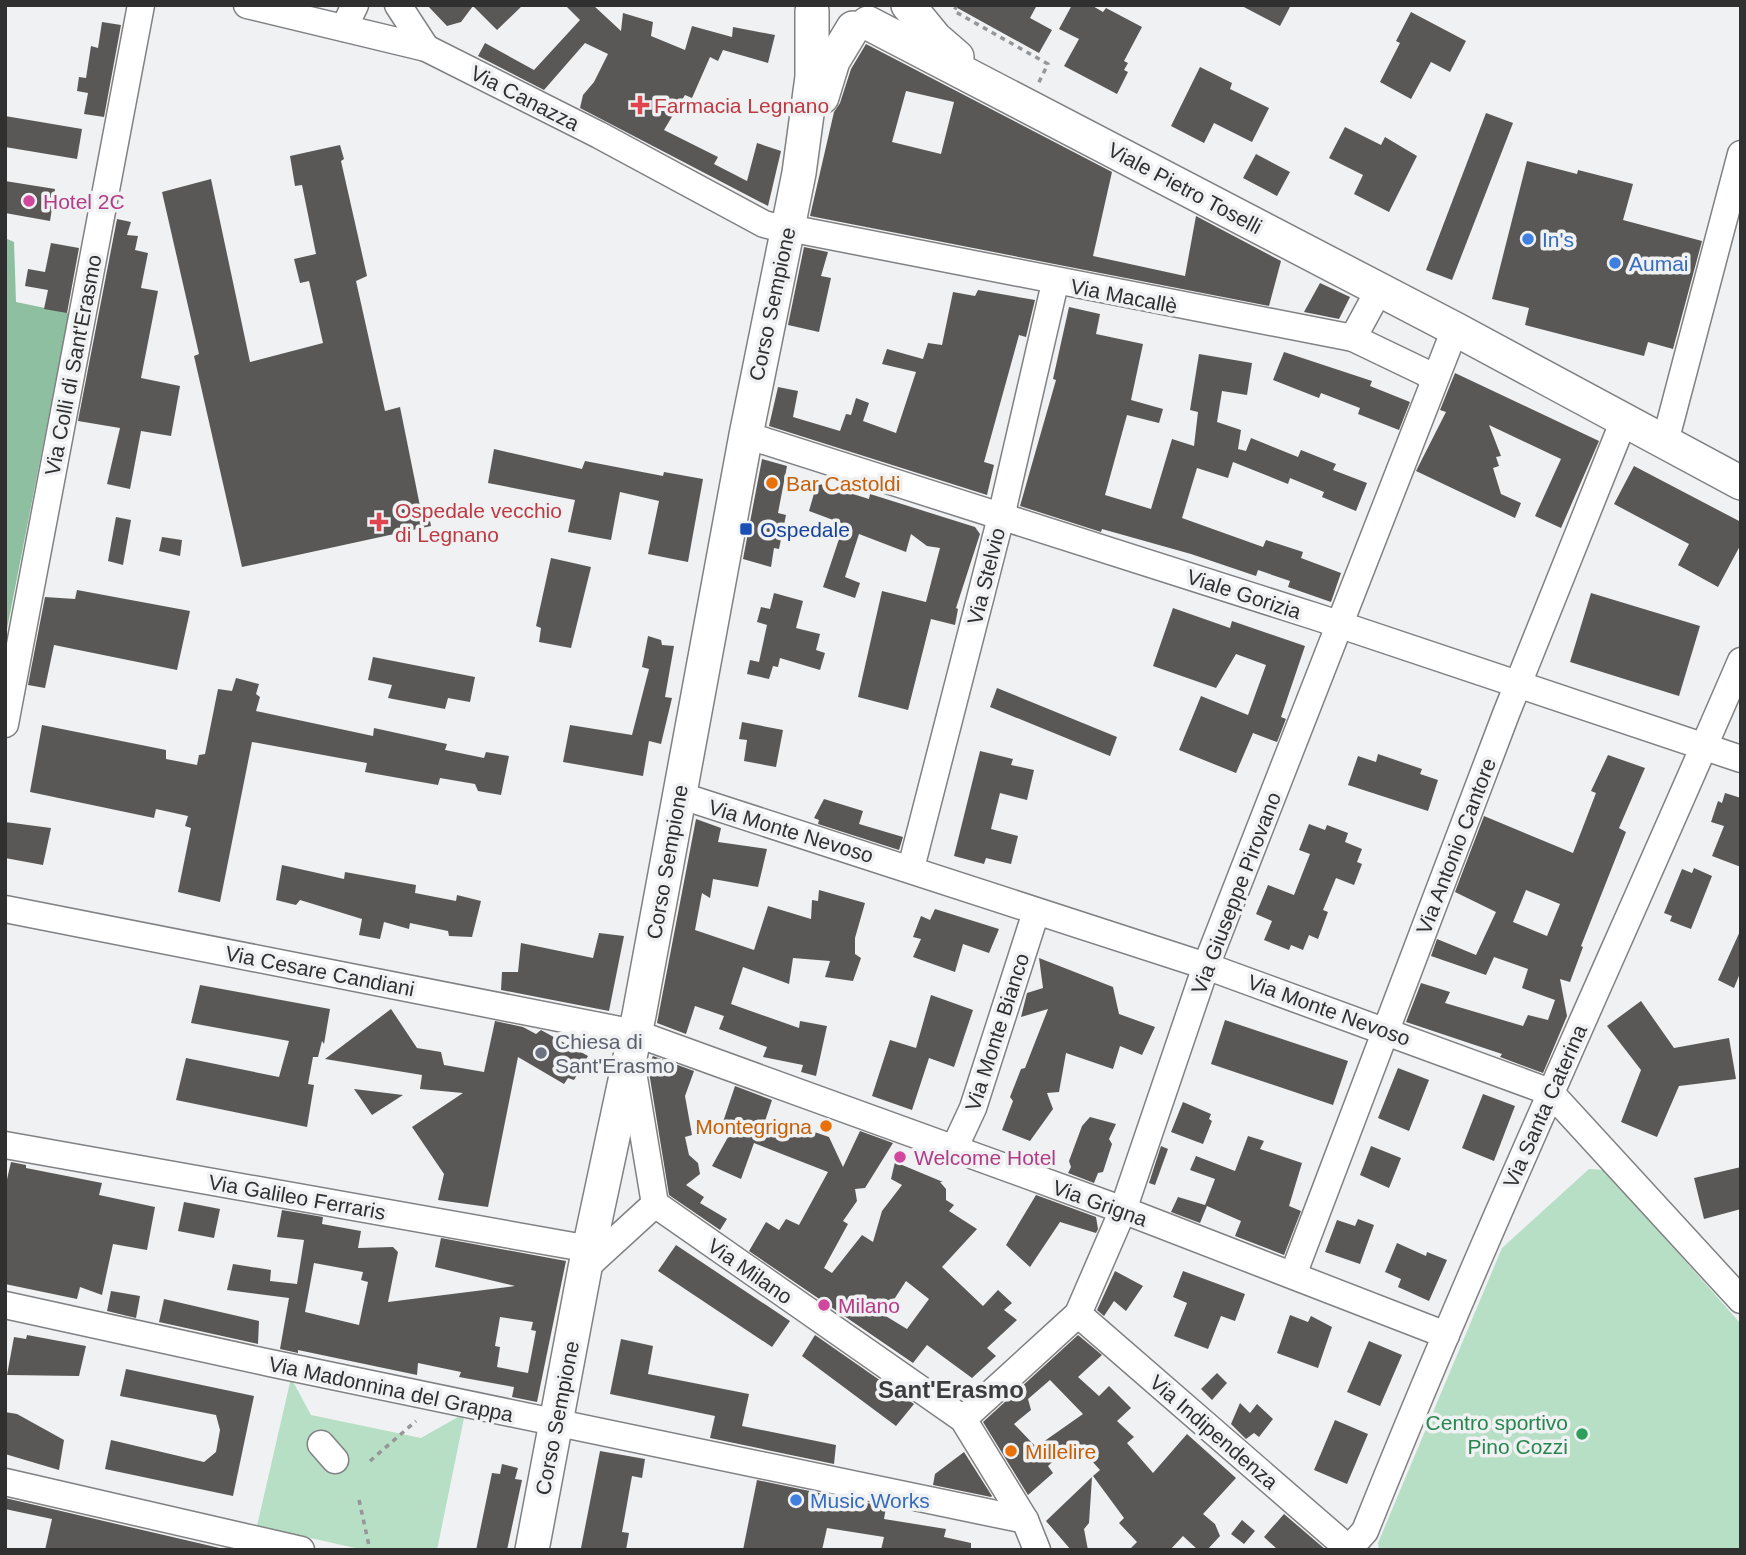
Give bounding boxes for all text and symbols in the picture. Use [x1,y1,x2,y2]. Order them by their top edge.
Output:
street label: Via Canazza [467,61,583,135]
place label: Farmacia Legnano [654,94,829,117]
marker: Farmacia Legnano [632,97,648,113]
street label: Viale Pietro Toselli [1104,138,1266,238]
place label: Hotel 2C [43,190,125,213]
marker: Hotel 2C [21,193,37,209]
street label: Corso Sempione [744,225,800,383]
place label: In's [1542,228,1574,251]
marker: In's [1520,231,1536,247]
place label: Aumai [1629,252,1689,275]
street label: Via Colli di Sant'Erasmo [40,253,106,477]
marker: Aumai [1607,255,1623,271]
street label: Via Macallè [1069,274,1179,318]
place label: Bar Castoldi [786,472,900,495]
marker: Bar Castoldi [764,475,780,491]
place label: Ospedale vecchio di Legnano [395,499,562,546]
marker: Ospedale vecchio di Legnano [369,512,389,532]
place label: Ospedale [760,518,850,541]
marker: Ospedale [738,521,754,537]
street label: Via Stelvio [963,525,1009,627]
street label: Viale Gorizia [1184,565,1304,623]
street label: Via Antonio Cantore [1412,755,1500,937]
street label: Corso Sempione [642,783,692,941]
street label: Via Giuseppe Pirovano [1187,789,1285,997]
street label: Via Monte Nevoso [706,795,876,867]
street label: Via Cesare Candiani [223,941,417,1001]
street label: Via Monte Bianco [961,950,1033,1114]
street label: Via Monte Nevoso [1245,970,1413,1050]
street label: Via Santa Caterina [1499,1021,1591,1191]
place label: Chiesa di Sant'Erasmo [555,1030,675,1077]
marker: Chiesa di Sant'Erasmo [533,1045,549,1061]
place label: Montegrigna [695,1115,812,1138]
marker: Montegrigna [818,1118,834,1134]
place label: Welcome Hotel [914,1146,1056,1169]
marker: Welcome Hotel [892,1149,908,1165]
street label: Via Galileo Ferraris [207,1170,387,1224]
street label: Via Grigna [1050,1175,1151,1231]
street label: Via Milano [703,1234,797,1308]
place label: Milano [838,1294,900,1317]
marker: Milano [816,1297,832,1313]
street label: Corso Sempione [531,1339,583,1497]
street label: Via Madonnina del Grappa [267,1352,516,1426]
street label: Via Indipendenza [1145,1370,1283,1494]
district label: Sant'Erasmo [878,1376,1024,1403]
place label: Centro sportivo Pino Cozzi [1426,1411,1568,1458]
marker: Centro sportivo Pino Cozzi [1574,1426,1590,1442]
place label: Millelire [1025,1440,1096,1463]
marker: Millelire [1003,1443,1019,1459]
place label: Music Works [810,1489,930,1512]
marker: Music Works [788,1492,804,1508]

